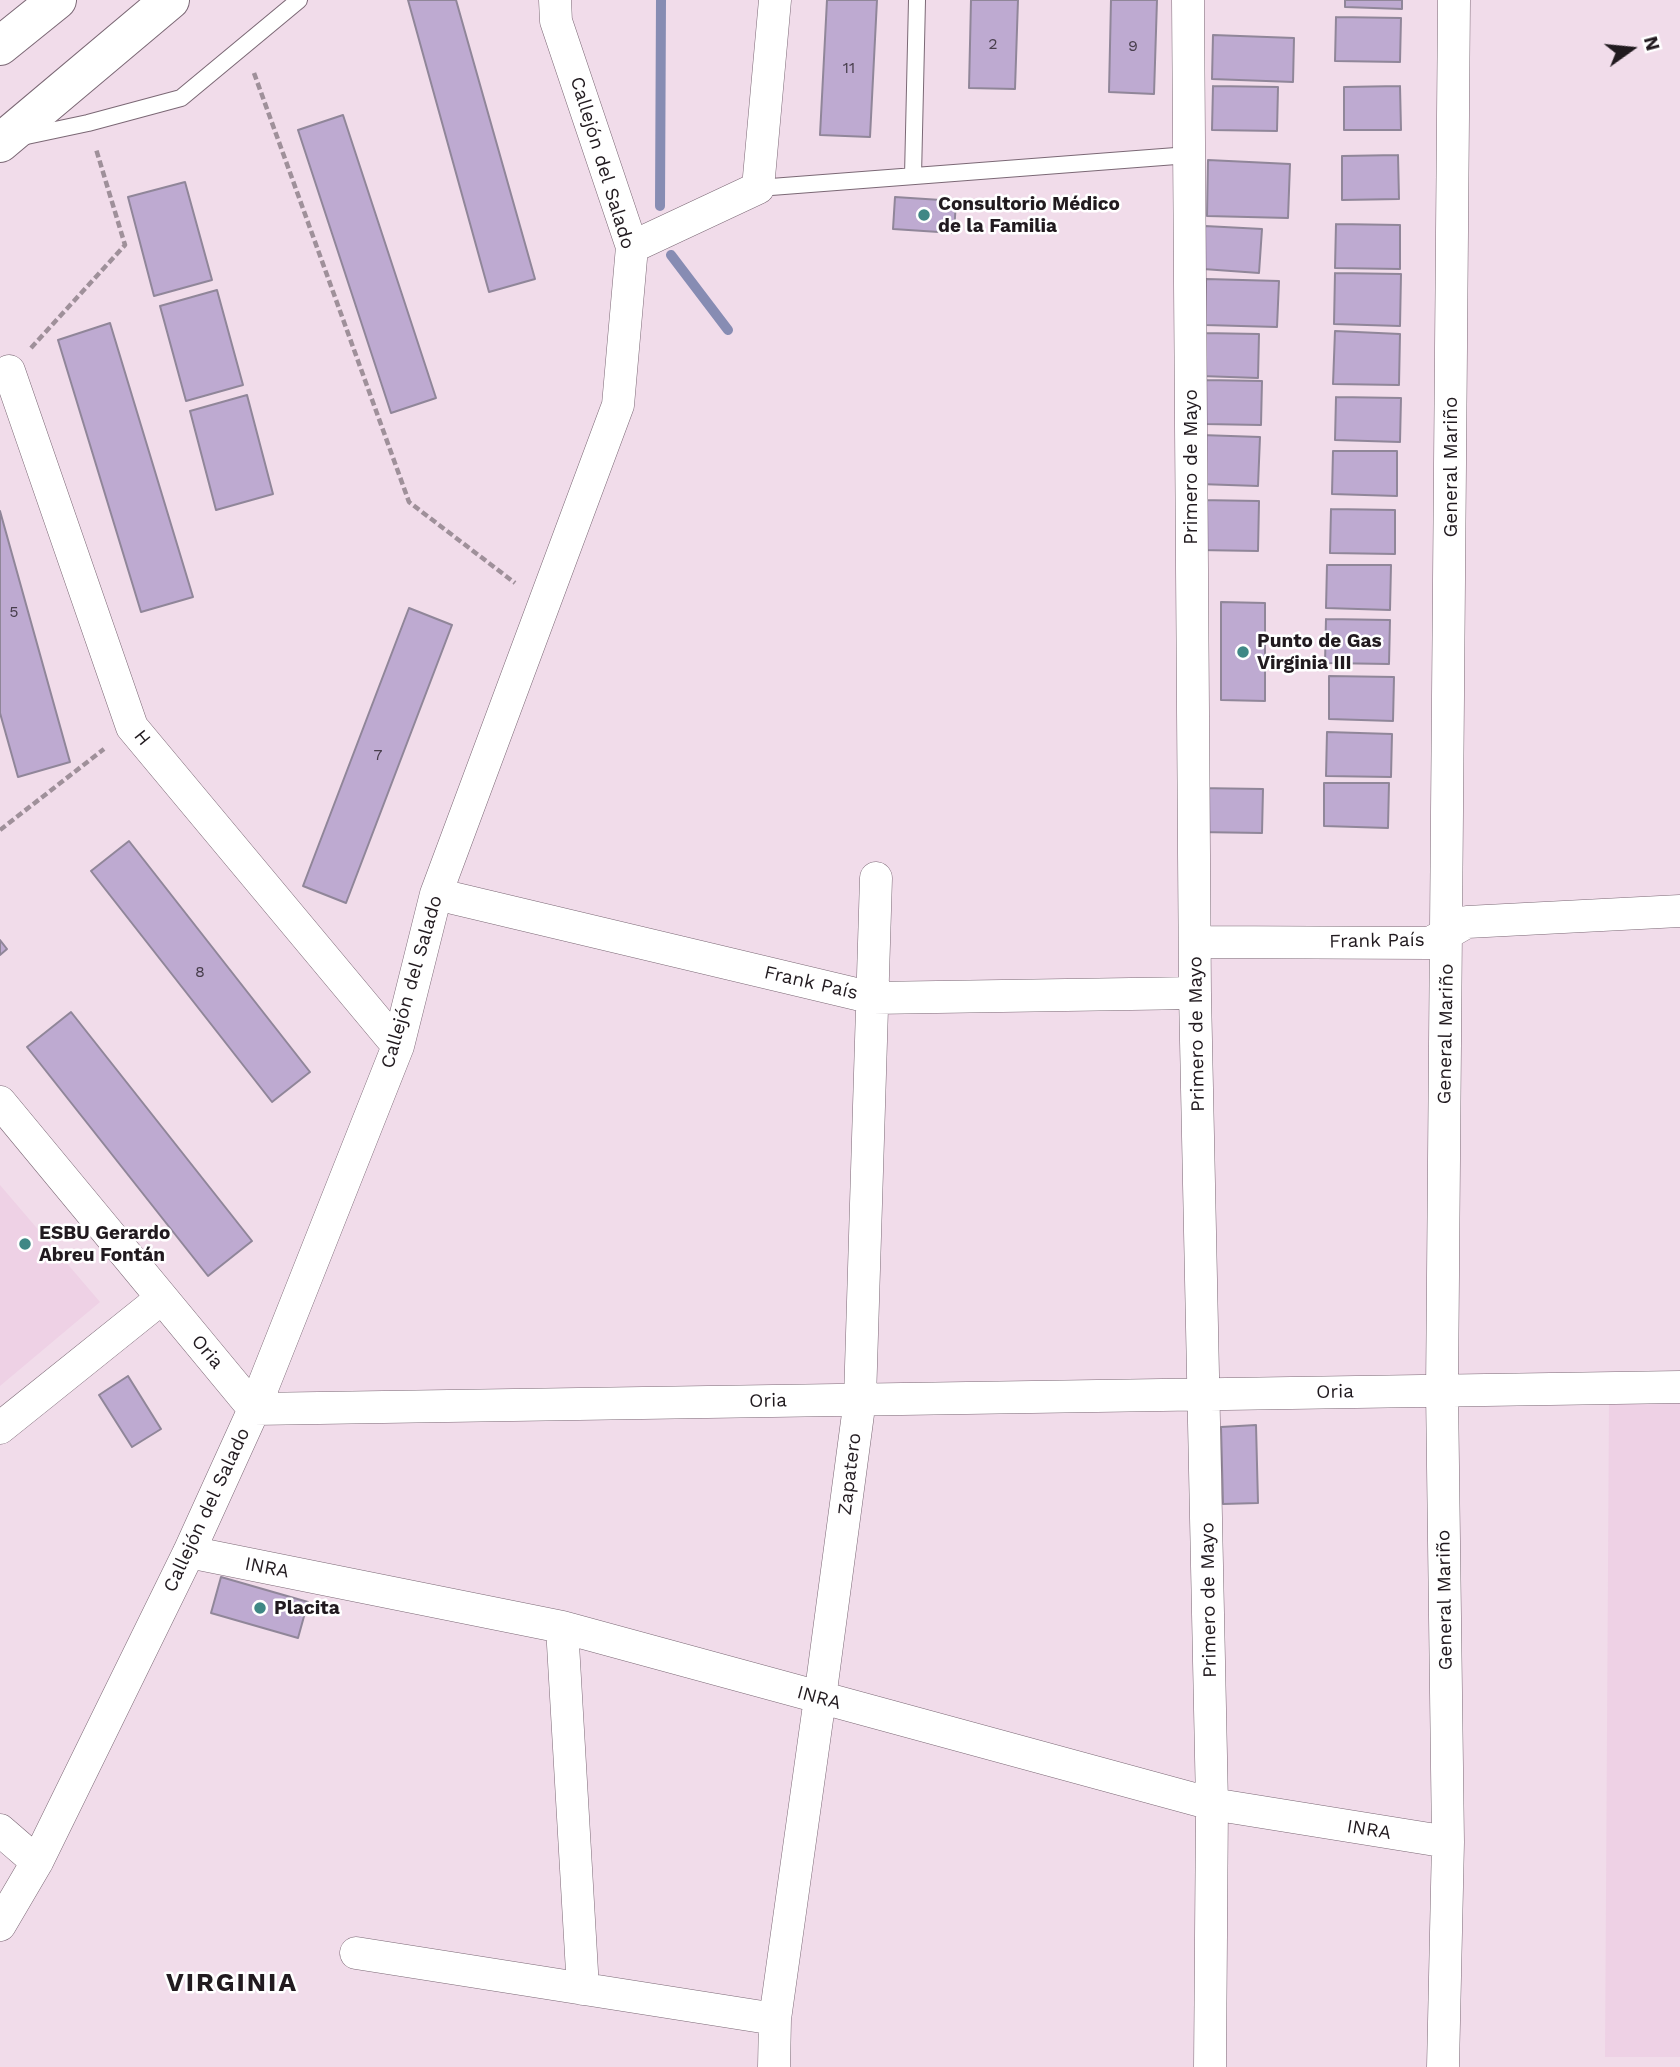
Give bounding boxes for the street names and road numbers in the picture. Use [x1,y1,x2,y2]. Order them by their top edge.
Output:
street label: Callejón del Salado [565,74,639,252]
street label: Primero de Mayo [1180,389,1202,545]
street label: General Mariño [1440,397,1462,537]
street label: H [129,725,155,751]
street label: Callejón del Salado [376,893,448,1071]
street label: Frank País [1329,929,1425,953]
street label: Primero de Mayo [1184,956,1210,1112]
street label: Frank País [762,961,860,1005]
street label: General Mariño [1433,963,1459,1105]
street label: Oria [186,1330,228,1374]
street label: Oria [1316,1380,1354,1404]
street label: Oria [749,1389,787,1413]
street label: Callejón del Salado [159,1424,255,1596]
street label: Zapatero [834,1432,866,1516]
street label: Primero de Mayo [1196,1522,1222,1678]
street label: General Mariño [1432,1529,1458,1671]
street label: INRA [243,1553,291,1583]
street label: INRA [794,1681,844,1715]
street label: INRA [1345,1815,1393,1845]

